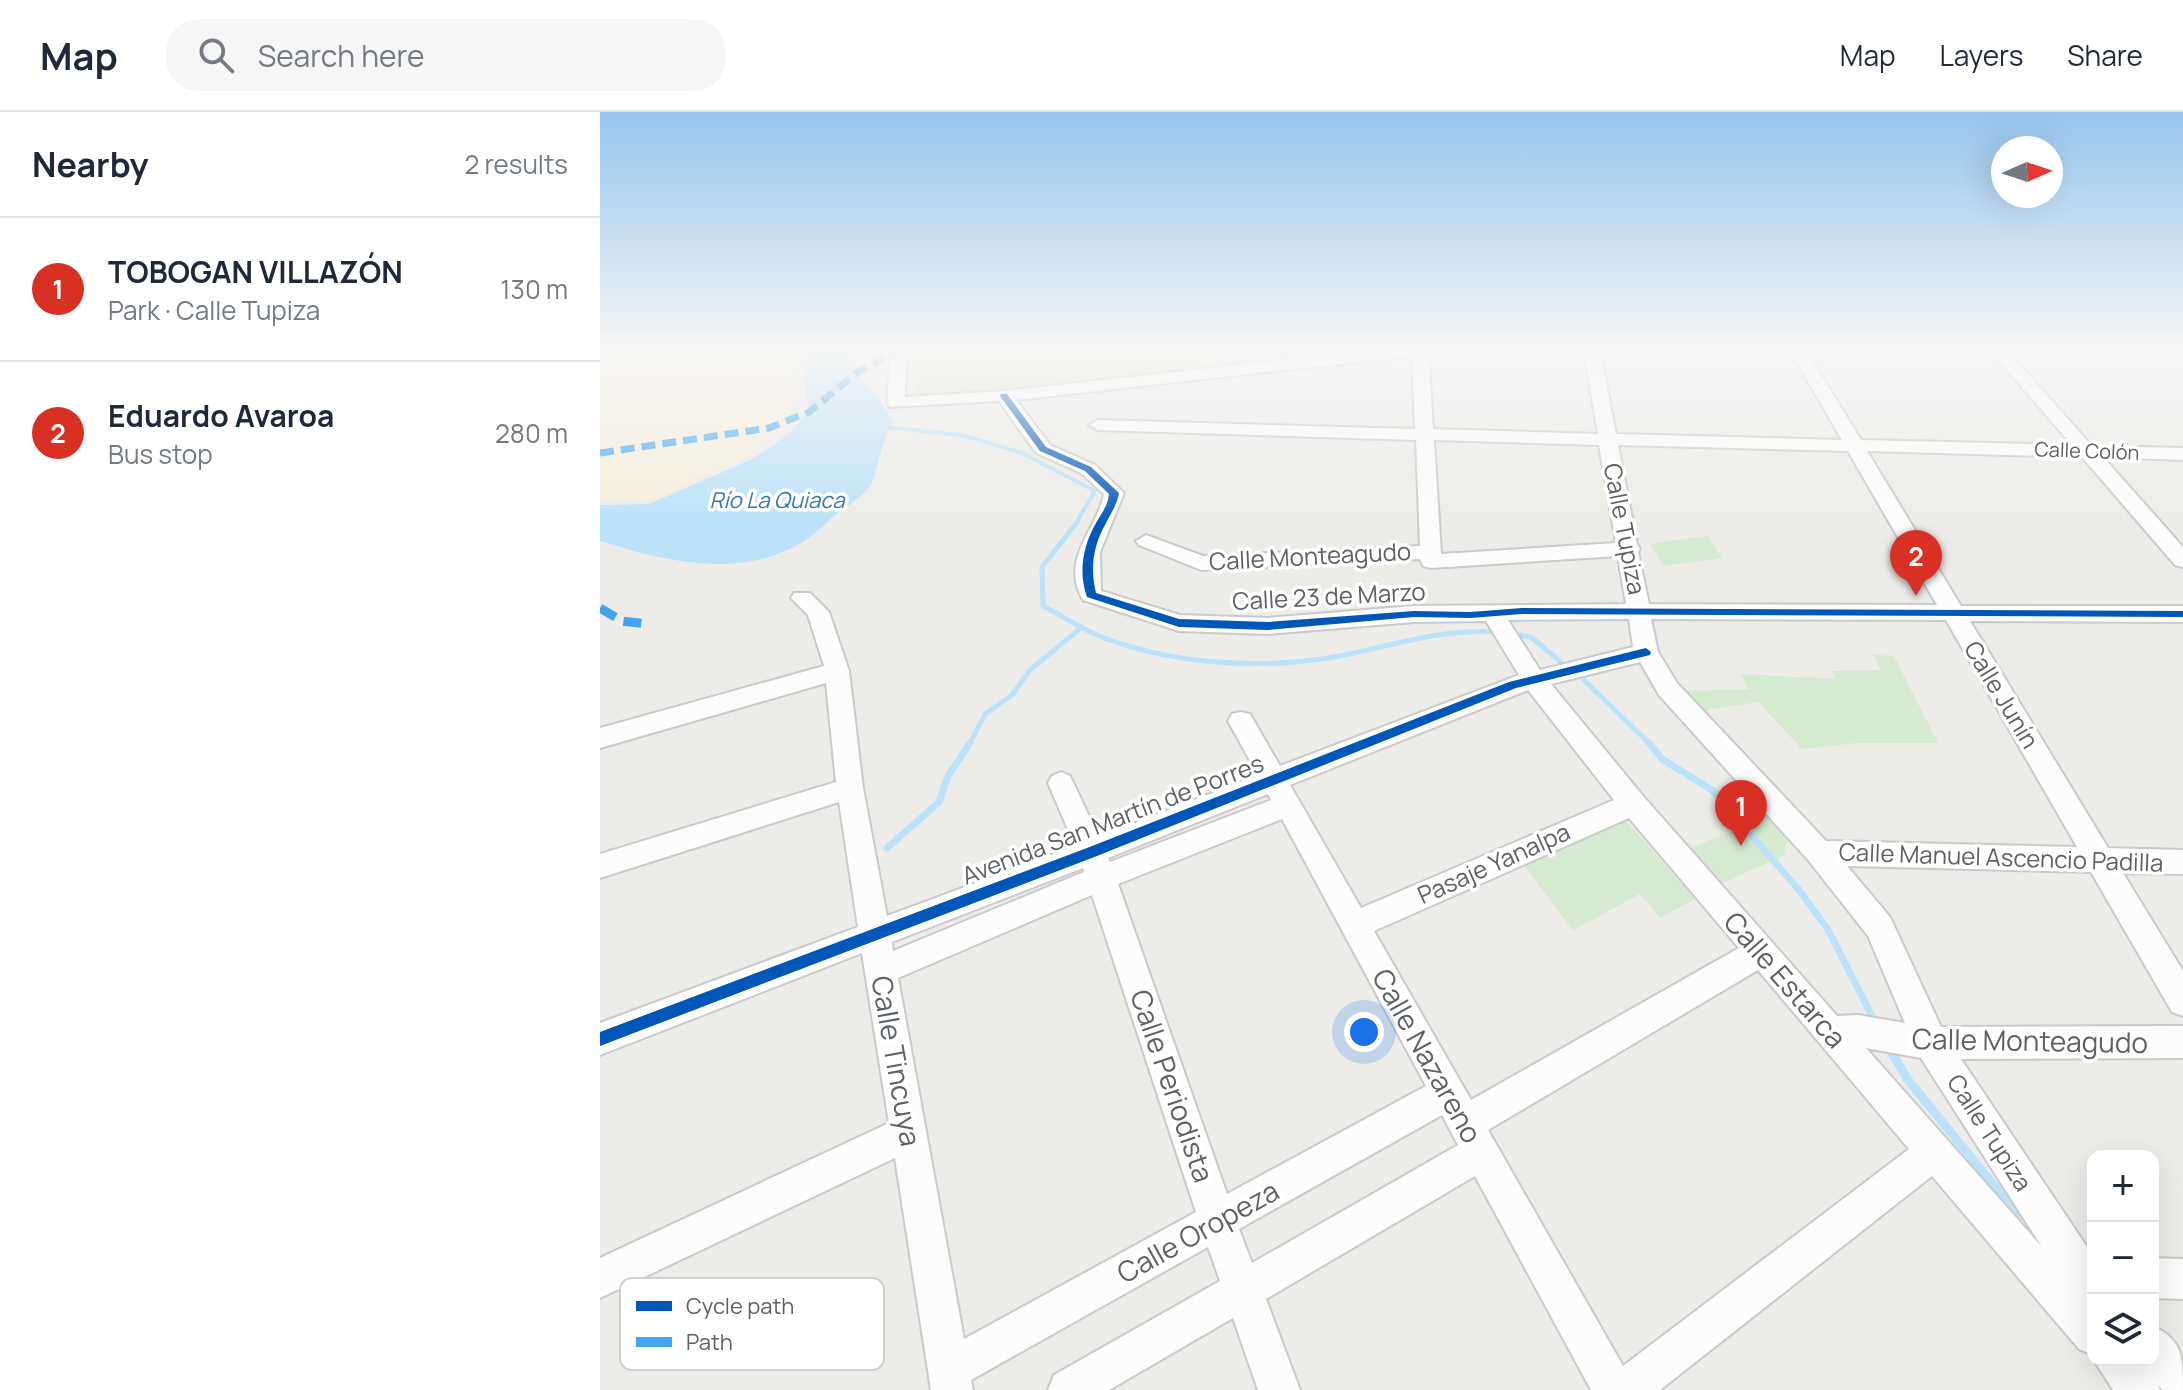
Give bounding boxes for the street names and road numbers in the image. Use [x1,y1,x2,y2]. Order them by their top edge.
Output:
street label: Calle Colón [2034,435,2140,466]
street label: Calle Tupiza [1597,460,1654,597]
street label: Calle Monteagudo [1208,534,1412,577]
street label: Calle 23 de Marzo [1231,574,1426,617]
street label: Calle Junín [1957,634,2047,754]
street label: Avenida San Martín de Porres [957,746,1268,891]
street label: Pasaje Yanalpa [1412,814,1575,911]
street label: Calle Manuel Ascencio Padilla [1838,834,2164,879]
street label: Calle Estarca [1716,903,1855,1056]
street label: Calle Nazareno [1364,962,1491,1149]
street label: Calle Tincuya [863,973,931,1149]
street label: Calle Periodista [1122,984,1224,1187]
street label: Calle Monteagudo [1912,1019,2148,1061]
street label: Calle Tupiza [1940,1067,2040,1197]
street label: Calle Oropeza [1110,1171,1285,1291]

